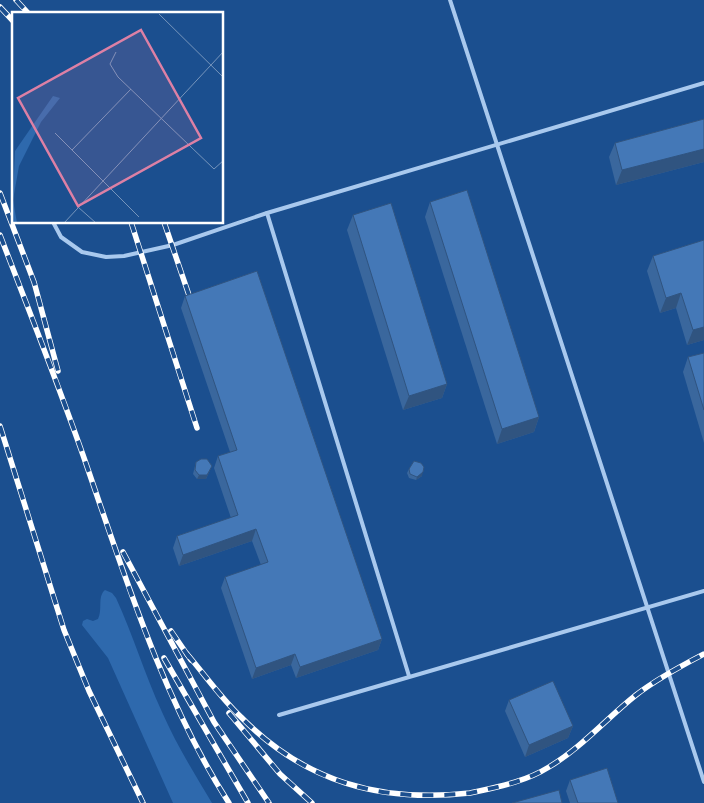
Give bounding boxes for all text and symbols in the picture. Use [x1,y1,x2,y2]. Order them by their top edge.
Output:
inset map [12,12,224,224]

